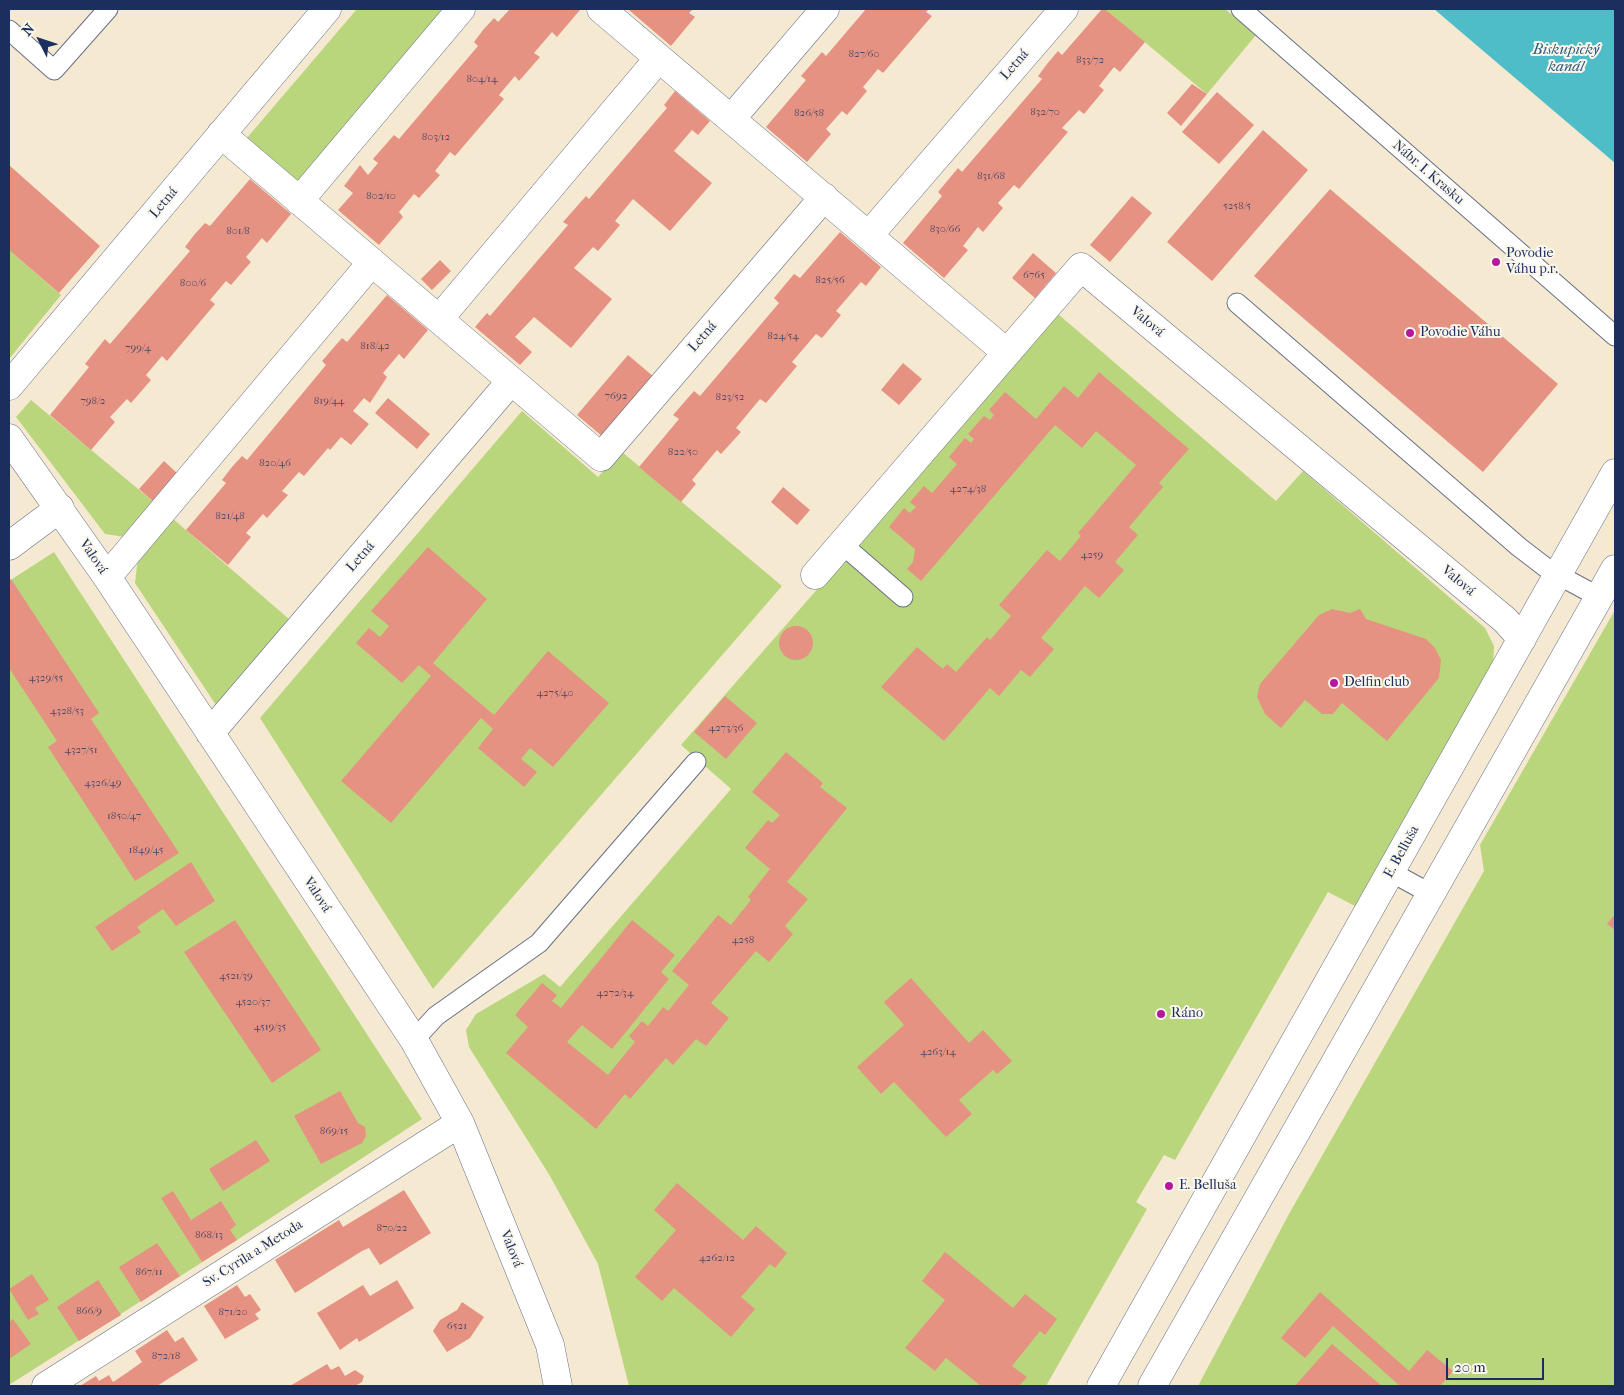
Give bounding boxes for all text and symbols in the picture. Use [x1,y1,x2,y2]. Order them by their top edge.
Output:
north arrow [15,15,65,65]
text: N [18,20,38,39]
water label: Biskupický kanál [1533,41,1599,76]
street label: Letná [997,46,1033,84]
house number: 827/60 [848,47,880,61]
house number: 833/72 [1076,53,1104,67]
house number: 804/14 [466,72,498,86]
house number: 832/70 [1030,105,1060,119]
house number: 826/58 [794,106,824,120]
house number: 803/12 [422,130,450,144]
street label: Nábr. I. Krasku [1389,137,1467,209]
house number: 831/68 [977,169,1005,183]
street label: Letná [146,184,182,222]
house number: 802/10 [366,189,396,203]
house number: 5258/5 [1223,199,1251,213]
house number: 830/66 [930,222,960,236]
house number: 801/8 [226,224,250,238]
place label: Povodie Váhu p.r. [1506,246,1558,278]
marker: Povodie Váhu p.r. [1490,256,1502,268]
house number: 6765 [1023,268,1045,282]
house number: 825/56 [815,273,845,287]
house number: 800/6 [180,276,206,290]
street label: Valová [1127,303,1167,341]
street label: Letná [685,318,721,356]
place label: Povodie Váhu [1420,325,1501,341]
marker: Povodie Váhu [1404,327,1416,339]
house number: 824/54 [767,329,799,343]
house number: 818/42 [360,339,390,353]
house number: 799/4 [125,341,151,355]
house number: 7692 [605,389,627,403]
house number: 823/52 [716,390,744,404]
house number: 798/2 [81,394,105,408]
house number: 819/44 [314,394,344,408]
house number: 822/50 [668,445,698,459]
house number: 820/46 [259,456,291,470]
house number: 4274/38 [950,482,986,496]
house number: 821/48 [215,509,245,523]
street label: Valová [75,536,111,578]
street label: Letná [343,538,379,576]
house number: 4259 [1081,548,1103,562]
street label: Valová [1438,562,1478,600]
house number: 4329/55 [29,671,63,685]
place label: Delfin club [1344,675,1409,691]
marker: Delfin club [1328,677,1340,689]
house number: 4275/40 [536,686,574,700]
house number: 4328/53 [50,704,84,718]
house number: 4273/36 [708,721,744,735]
house number: 4327/51 [64,743,98,757]
house number: 4326/49 [84,776,122,790]
house number: 1850/47 [107,809,141,823]
street label: E. Belluša [1381,823,1423,881]
house number: 1849/45 [128,843,164,857]
street label: Valová [299,874,335,916]
house number: 4258 [732,933,754,947]
house number: 4521/39 [219,969,253,983]
house number: 4272/34 [597,986,633,1000]
house number: 4520/37 [235,995,271,1009]
place label: Ráno [1171,1006,1203,1022]
marker: Ráno [1155,1008,1167,1020]
house number: 4519/35 [254,1020,286,1034]
house number: 4263/14 [920,1045,956,1059]
house number: 869/15 [320,1124,348,1138]
place label: E. Belluša [1179,1178,1236,1194]
marker: E. Belluša [1163,1180,1175,1192]
street label: Sv. Cyrila a Metoda [200,1216,306,1292]
house number: 870/22 [377,1221,407,1235]
house number: 868/13 [195,1228,223,1242]
street label: Valová [496,1228,526,1270]
house number: 4262/12 [699,1251,735,1265]
house number: 867/11 [135,1265,163,1279]
house number: 866/9 [76,1304,102,1318]
house number: 871/20 [218,1305,248,1319]
house number: 6521 [447,1319,467,1333]
scale bar [1449,1348,1546,1380]
house number: 872/18 [152,1349,180,1363]
text: 20 m [1454,1358,1486,1376]

